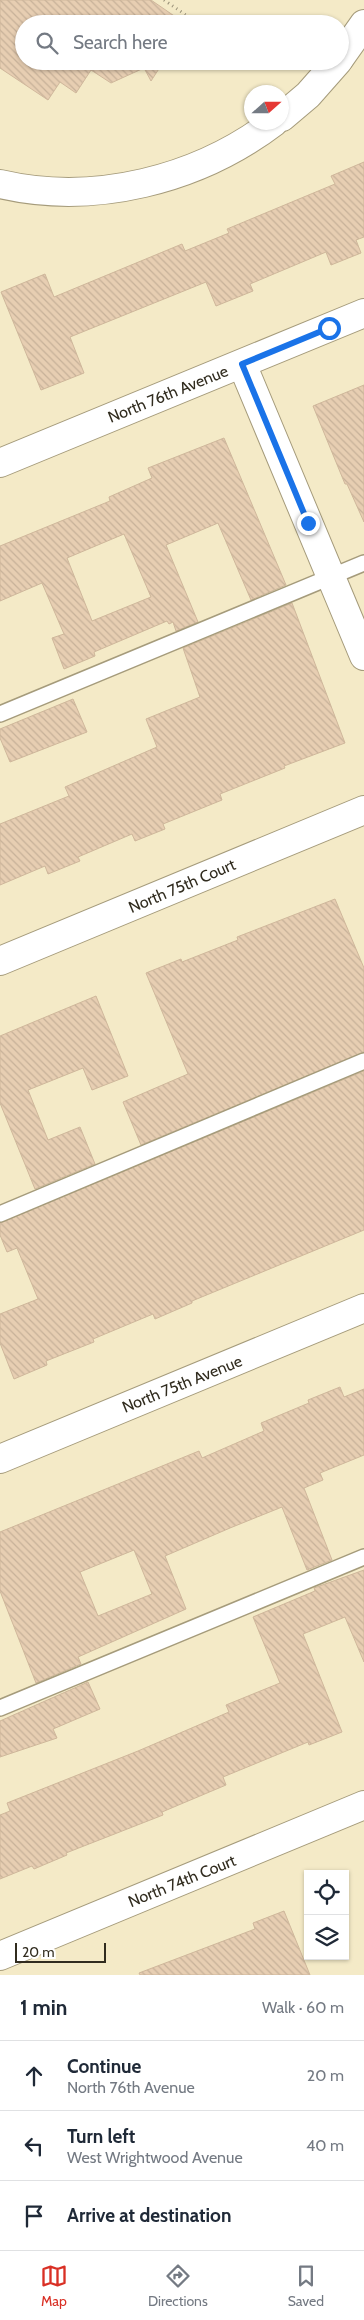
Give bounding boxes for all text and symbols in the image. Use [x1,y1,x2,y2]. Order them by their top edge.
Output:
search box [15,15,349,70]
icon: search [33,29,61,57]
text: Search here [73,31,167,54]
north arrow [244,85,289,130]
route start [318,317,341,340]
street label: North 76th Avenue [105,361,231,427]
route end [297,512,320,535]
street label: North 75th Court [126,855,239,917]
street label: North 75th Avenue [119,1351,245,1417]
street label: North 74th Court [125,1851,239,1911]
map controls [304,1870,349,1960]
button: locate [304,1870,349,1915]
button: layers [304,1915,349,1960]
scale bar [15,1940,106,1963]
text: 20 m [22,1943,55,1961]
text: 1 min [20,1995,67,2020]
text: Walk · 60 m [262,1998,344,2017]
text: Continue [67,2055,141,2078]
icon: ahead [20,2062,48,2090]
text: 20 m [307,2066,344,2085]
text: North 76th Avenue [67,2078,195,2097]
text: Turn left [67,2125,135,2148]
icon: left [20,2132,48,2160]
text: 40 m [306,2136,344,2155]
text: West Wrightwood Avenue [67,2148,243,2167]
icon: arrive [20,2202,48,2230]
text: Arrive at destination [67,2204,231,2227]
tab: Map [40,2262,68,2310]
tab: Directions [148,2262,208,2310]
tab: Saved [288,2262,324,2310]

